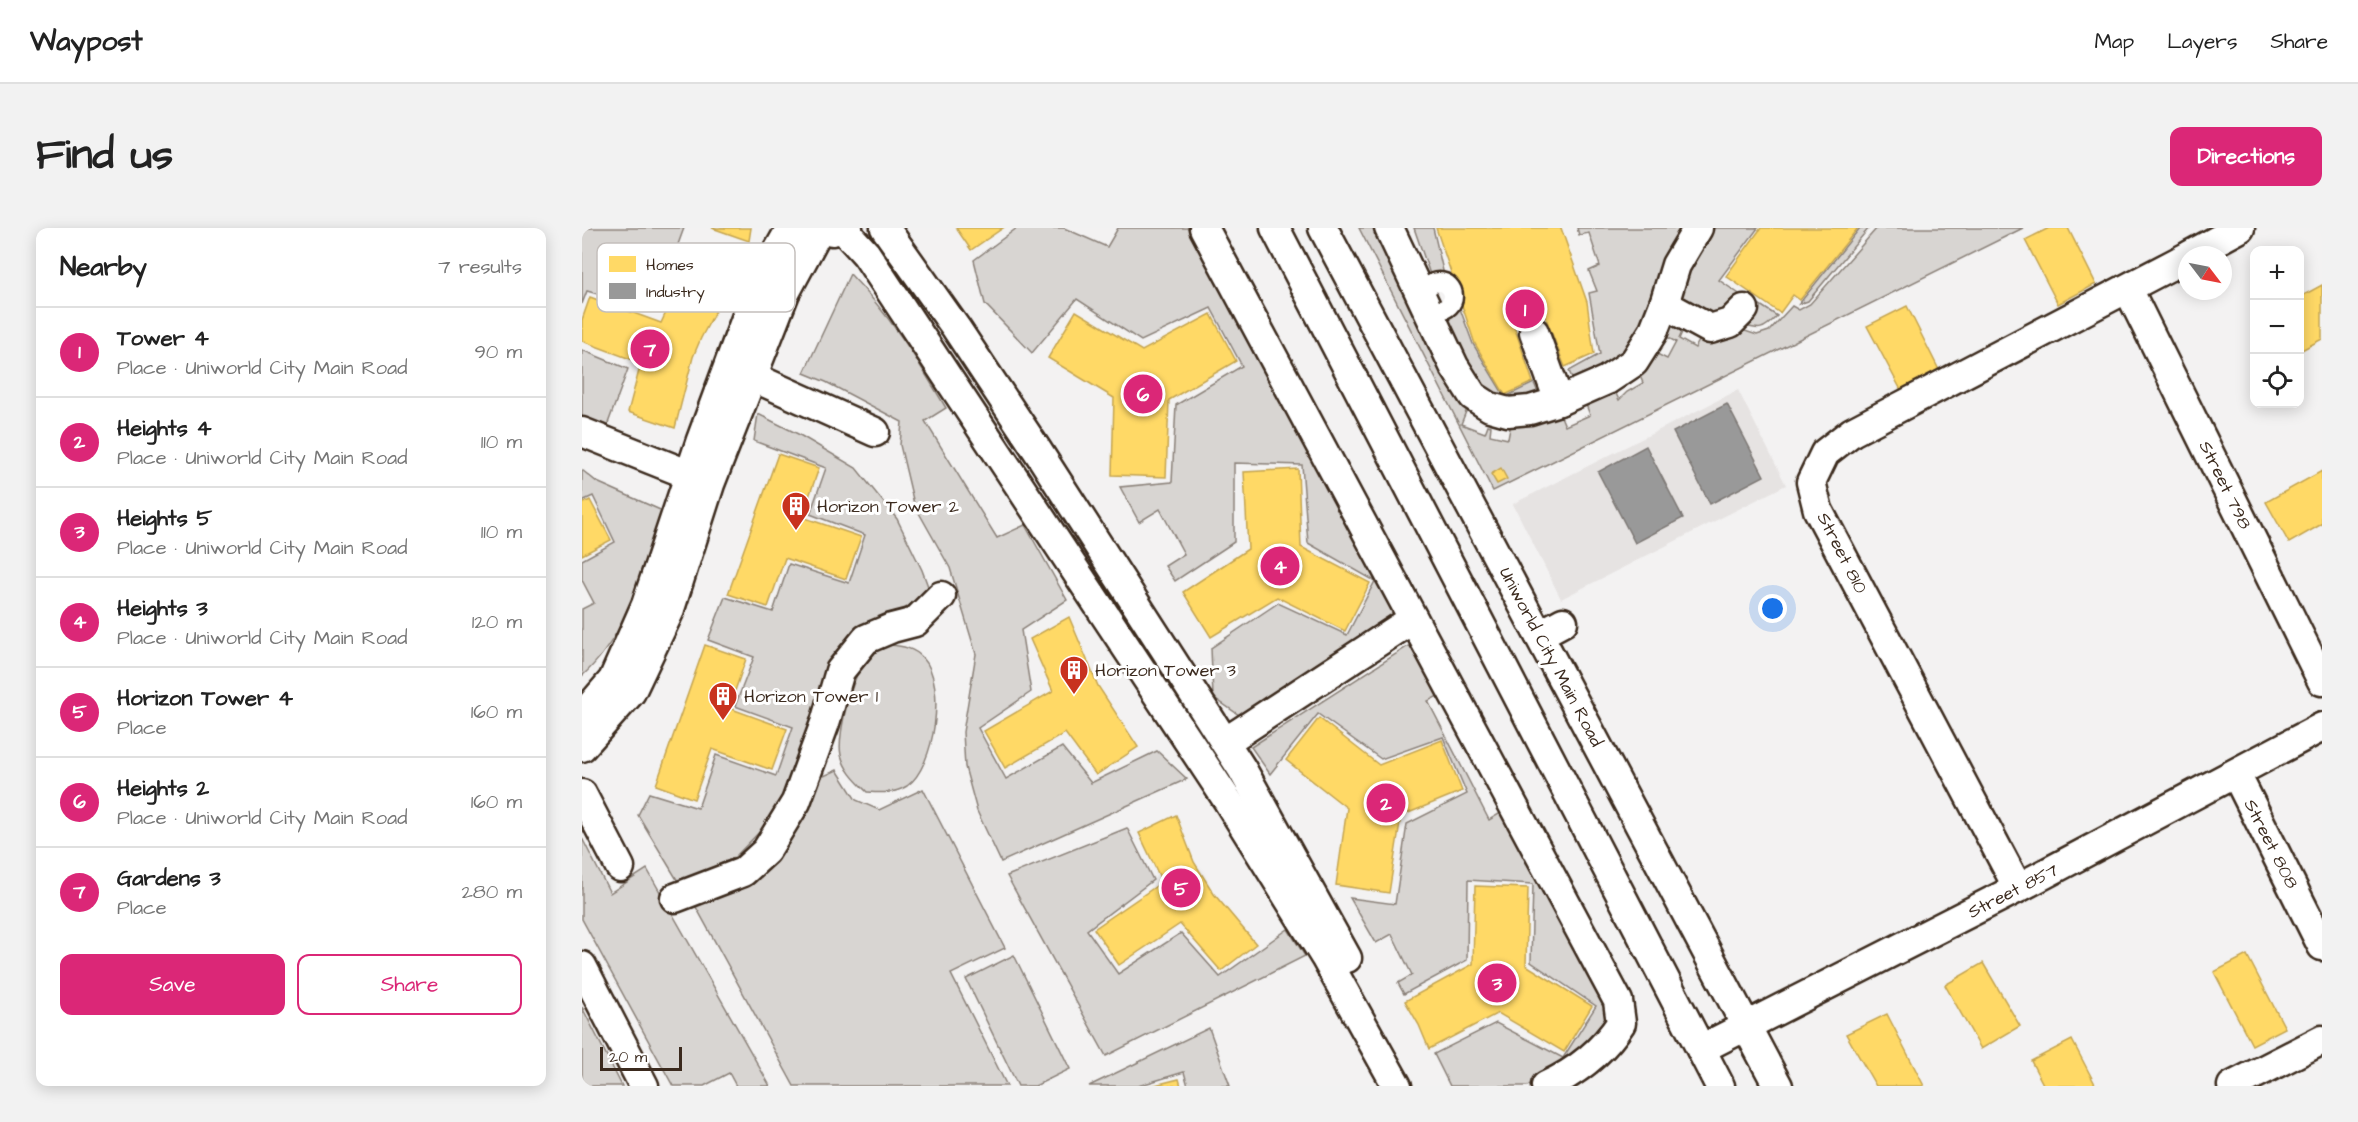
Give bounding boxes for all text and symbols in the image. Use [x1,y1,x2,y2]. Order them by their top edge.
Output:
text: Waypost [30,22,143,61]
text: Map [2094,27,2134,56]
text: Layers [2167,27,2237,56]
text: Share [2270,27,2328,56]
text: Find us [36,127,173,185]
button: Directions [2170,127,2322,186]
legend [597,243,795,312]
north arrow [2178,246,2232,300]
map controls [2250,246,2304,408]
button: + [2250,246,2304,300]
text: Nearby [60,249,147,285]
text: 7 results [438,253,522,281]
text: Homes [646,254,694,276]
text: Industry [646,281,705,304]
pin: 1 [1506,286,1544,332]
button: − [2250,300,2304,354]
text: Tower 4 [117,323,209,354]
pin: 7 [630,326,670,372]
text: 1 [78,338,81,366]
text: 90 m [474,338,522,366]
text: Place · Uniworld City Main Road [117,354,407,382]
button: locate [2250,354,2304,408]
pin: 6 [1124,372,1162,416]
text: Heights 4 [117,413,212,444]
text: 2 [74,428,85,456]
text: 110 m [481,428,522,456]
street label: Street 798 [2193,436,2257,534]
text: Place · Uniworld City Main Road [117,444,407,472]
building icon: Horizon Tower 2 [780,490,812,532]
place label: Horizon Tower 2 [817,494,960,519]
text: Heights 5 [117,503,212,534]
street label: Street 810 [1811,508,1873,598]
text: 3 [74,518,85,546]
text: 110 m [481,518,522,546]
text: Place · Uniworld City Main Road [117,534,407,562]
pin: 4 [1260,544,1300,588]
street label: Uniworld City Main Road [1492,563,1609,752]
text: Heights 3 [117,593,208,624]
your location [1758,594,1787,623]
text: 4 [73,608,86,636]
text: 120 m [472,608,522,636]
text: Place · Uniworld City Main Road [117,624,407,652]
building icon: Horizon Tower 3 [1058,654,1090,696]
place label: Horizon Tower 3 [1095,658,1236,683]
building icon: Horizon Tower 1 [707,680,739,722]
text: Horizon Tower 4 [117,683,293,714]
place label: Horizon Tower 1 [744,684,878,709]
text: 5 [72,698,87,726]
text: 160 m [471,698,522,726]
text: Place [117,714,167,742]
text: Heights 2 [117,773,209,804]
pin: 2 [1366,780,1406,826]
text: 6 [73,788,86,816]
text: 160 m [471,788,522,816]
street label: Street 808 [2238,795,2304,893]
text: Place · Uniworld City Main Road [117,804,407,832]
street label: Street 857 [1964,858,2062,924]
text: Gardens 3 [117,863,221,894]
pin: 5 [1162,866,1200,910]
text: 7 [73,878,86,906]
text: 280 m [461,878,522,906]
text: Place [117,894,167,922]
button: Save [60,954,285,1015]
button: Share [297,954,522,1015]
pin: 3 [1478,960,1516,1005]
scale bar [600,1044,682,1072]
text: 20 m [609,1046,647,1068]

